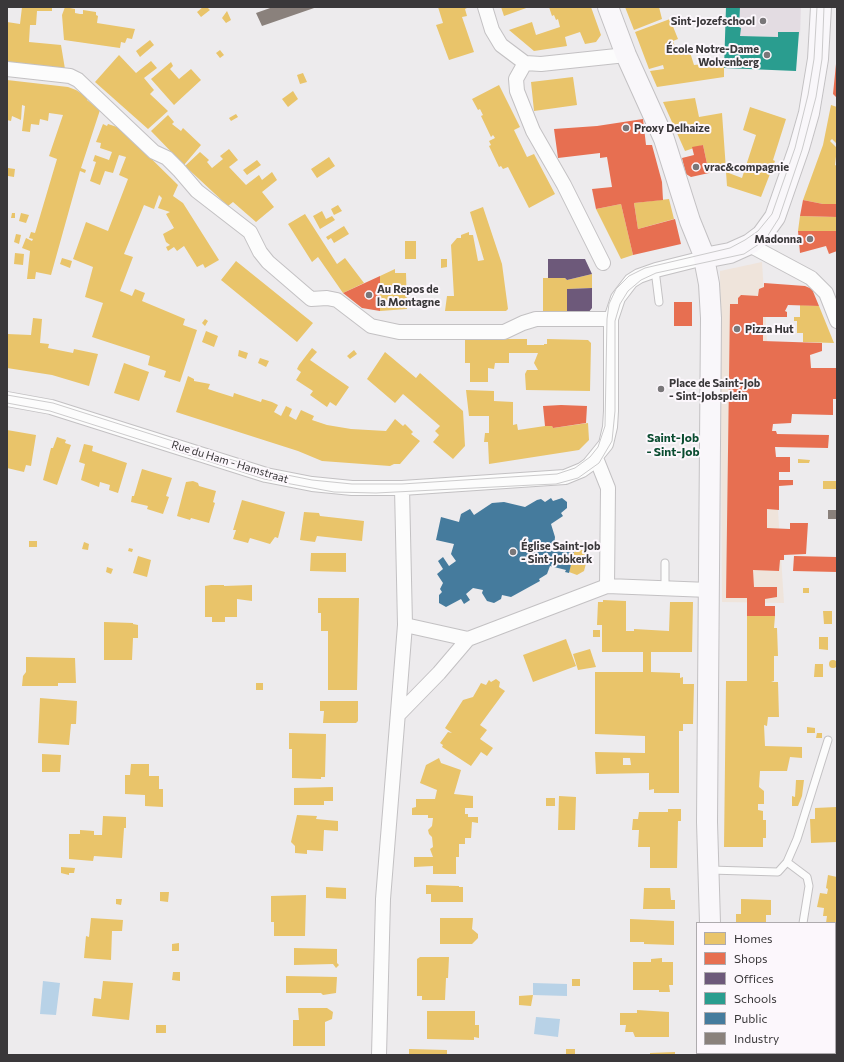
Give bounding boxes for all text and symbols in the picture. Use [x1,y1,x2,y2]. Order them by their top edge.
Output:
place label: Sint-Jozefschool [671,14,755,28]
marker: Sint-Jozefschool [758,16,768,26]
place label: École Notre-Dame Wolvenberg [666,42,759,68]
marker: École Notre-Dame Wolvenberg [762,50,772,60]
place label: Proxy Delhaize [634,121,710,135]
marker: Proxy Delhaize [621,123,631,133]
place label: vrac&compagnie [704,160,789,174]
marker: vrac&compagnie [691,162,701,172]
place label: Madonna [754,232,802,246]
marker: Madonna [805,234,815,244]
place label: Au Repos de la Montagne [377,282,440,308]
marker: Au Repos de la Montagne [364,290,374,300]
place label: Pizza Hut [745,322,794,336]
marker: Pizza Hut [732,324,742,334]
place label: Place de Saint-Job - Sint-Jobsplein [669,376,760,402]
marker: Place de Saint-Job - Sint-Jobsplein [656,384,666,394]
district label: Saint-Job - Sint-Job [646,431,700,459]
street label: Rue du Ham - Hamstraat [170,438,290,486]
place label: Église Saint-Job - Sint-Jobkerk [521,539,600,565]
marker: Église Saint-Job - Sint-Jobkerk [508,547,518,557]
legend [696,922,836,1054]
text: Homes [734,931,772,945]
text: Shops [734,951,768,965]
text: Offices [734,971,774,985]
text: Schools [734,991,777,1005]
text: Public [734,1011,767,1025]
text: Industry [734,1031,779,1045]

